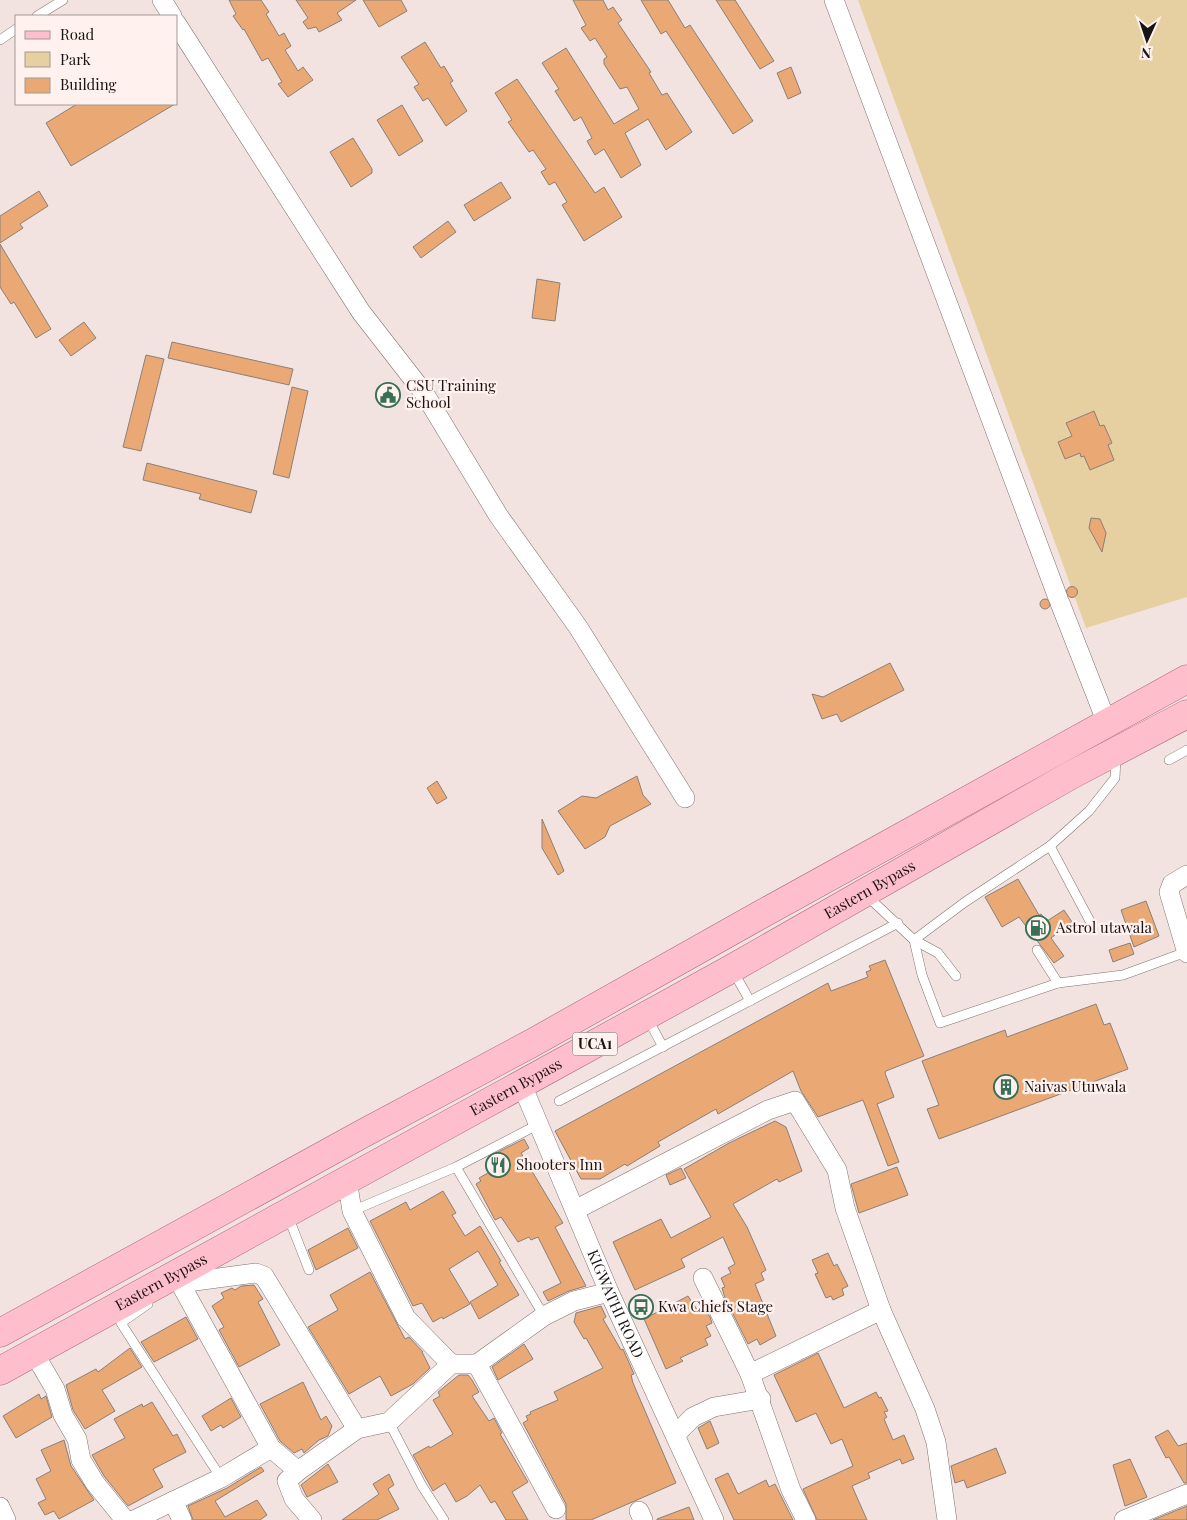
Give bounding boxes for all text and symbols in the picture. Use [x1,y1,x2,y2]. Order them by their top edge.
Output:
legend [15,15,178,105]
north arrow [1122,15,1172,65]
text: Road [60,24,94,44]
text: N [1141,44,1152,63]
text: Park [60,49,92,69]
text: Building [60,74,117,94]
place label: CSU Training School [406,375,496,412]
public building icon: CSU Training School [375,382,401,408]
street label: Eastern Bypass [820,855,919,923]
fuel station icon: Astrol utawala [1025,915,1051,941]
place label: Astrol utawala [1055,917,1153,937]
road number: UCA1 [572,1032,618,1056]
street label: Eastern Bypass [466,1053,565,1120]
building icon: Naivas Utuwala [993,1074,1019,1100]
place label: Naivas Utuwala [1024,1076,1127,1096]
restaurant icon: Shooters Inn [485,1152,511,1178]
place label: Shooters Inn [516,1154,602,1174]
street label: KIGWATHI ROAD [583,1246,649,1361]
street label: Eastern Bypass [111,1248,210,1315]
bus stop icon: Kwa Chiefs Stage [628,1294,654,1320]
place label: Kwa Chiefs Stage [658,1296,773,1316]

